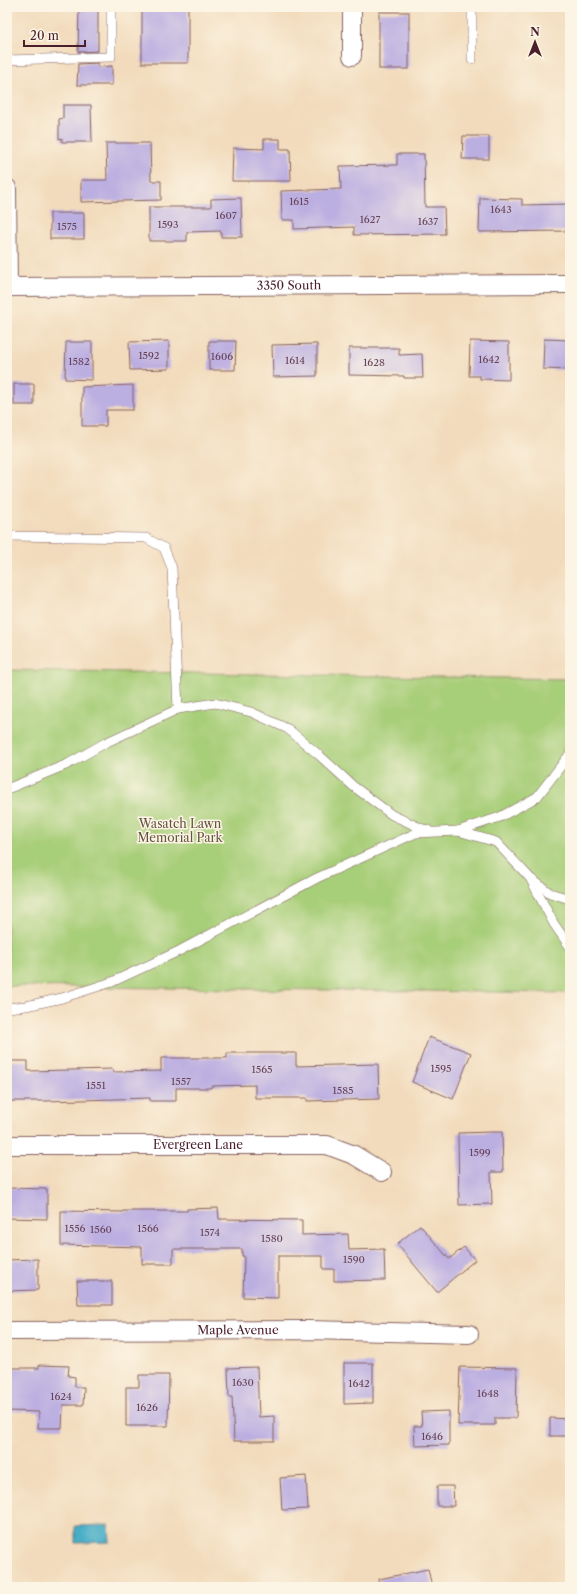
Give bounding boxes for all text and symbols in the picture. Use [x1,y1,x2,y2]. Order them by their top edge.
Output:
scale bar [24,22,85,48]
north arrow [515,22,555,62]
text: N [530,25,540,39]
text: 20 m [30,28,59,43]
house number: 1615 [289,195,309,208]
house number: 1643 [490,203,512,216]
house number: 1607 [215,209,237,222]
house number: 1627 [360,213,380,226]
house number: 1637 [418,215,438,228]
house number: 1593 [157,218,179,231]
house number: 1575 [57,220,77,233]
street label: 3350 South [257,277,322,293]
house number: 1592 [138,349,160,362]
house number: 1606 [211,350,233,363]
house number: 1642 [478,353,500,366]
house number: 1614 [285,354,305,367]
house number: 1582 [68,355,90,368]
house number: 1628 [363,356,385,369]
park label: Wasatch Lawn Memorial Park [138,816,224,845]
house number: 1595 [431,1062,451,1075]
house number: 1565 [252,1063,272,1076]
house number: 1557 [171,1075,191,1088]
house number: 1551 [86,1079,106,1092]
house number: 1585 [333,1084,354,1097]
street label: Evergreen Lane [153,1137,243,1152]
house number: 1599 [469,1146,491,1159]
house number: 1556 [65,1222,86,1235]
house number: 1566 [137,1222,159,1235]
house number: 1560 [90,1223,112,1236]
house number: 1574 [200,1226,220,1239]
house number: 1580 [261,1232,283,1245]
house number: 1590 [343,1253,365,1266]
street label: Maple Avenue [197,1322,279,1337]
house number: 1630 [232,1376,254,1389]
house number: 1642 [348,1377,370,1390]
house number: 1648 [477,1387,499,1400]
house number: 1624 [50,1390,72,1403]
house number: 1626 [136,1401,158,1414]
house number: 1646 [421,1430,443,1443]

